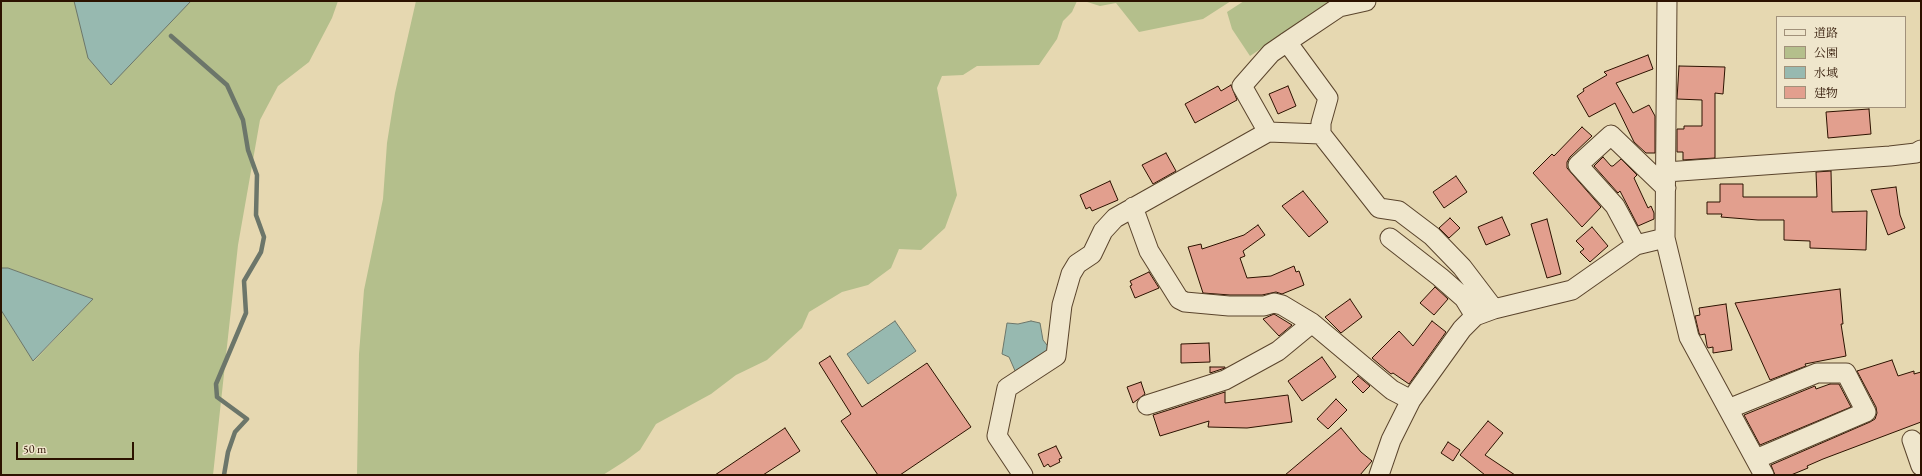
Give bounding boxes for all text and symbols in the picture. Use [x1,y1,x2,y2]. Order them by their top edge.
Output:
legend [1776,16,1906,108]
text: 道路 [1814,25,1838,41]
text: 公園 [1814,45,1838,61]
text: 水域 [1814,65,1838,81]
text: 建物 [1814,85,1838,101]
scale bar [18,434,136,460]
text: 50 m [23,441,46,457]

